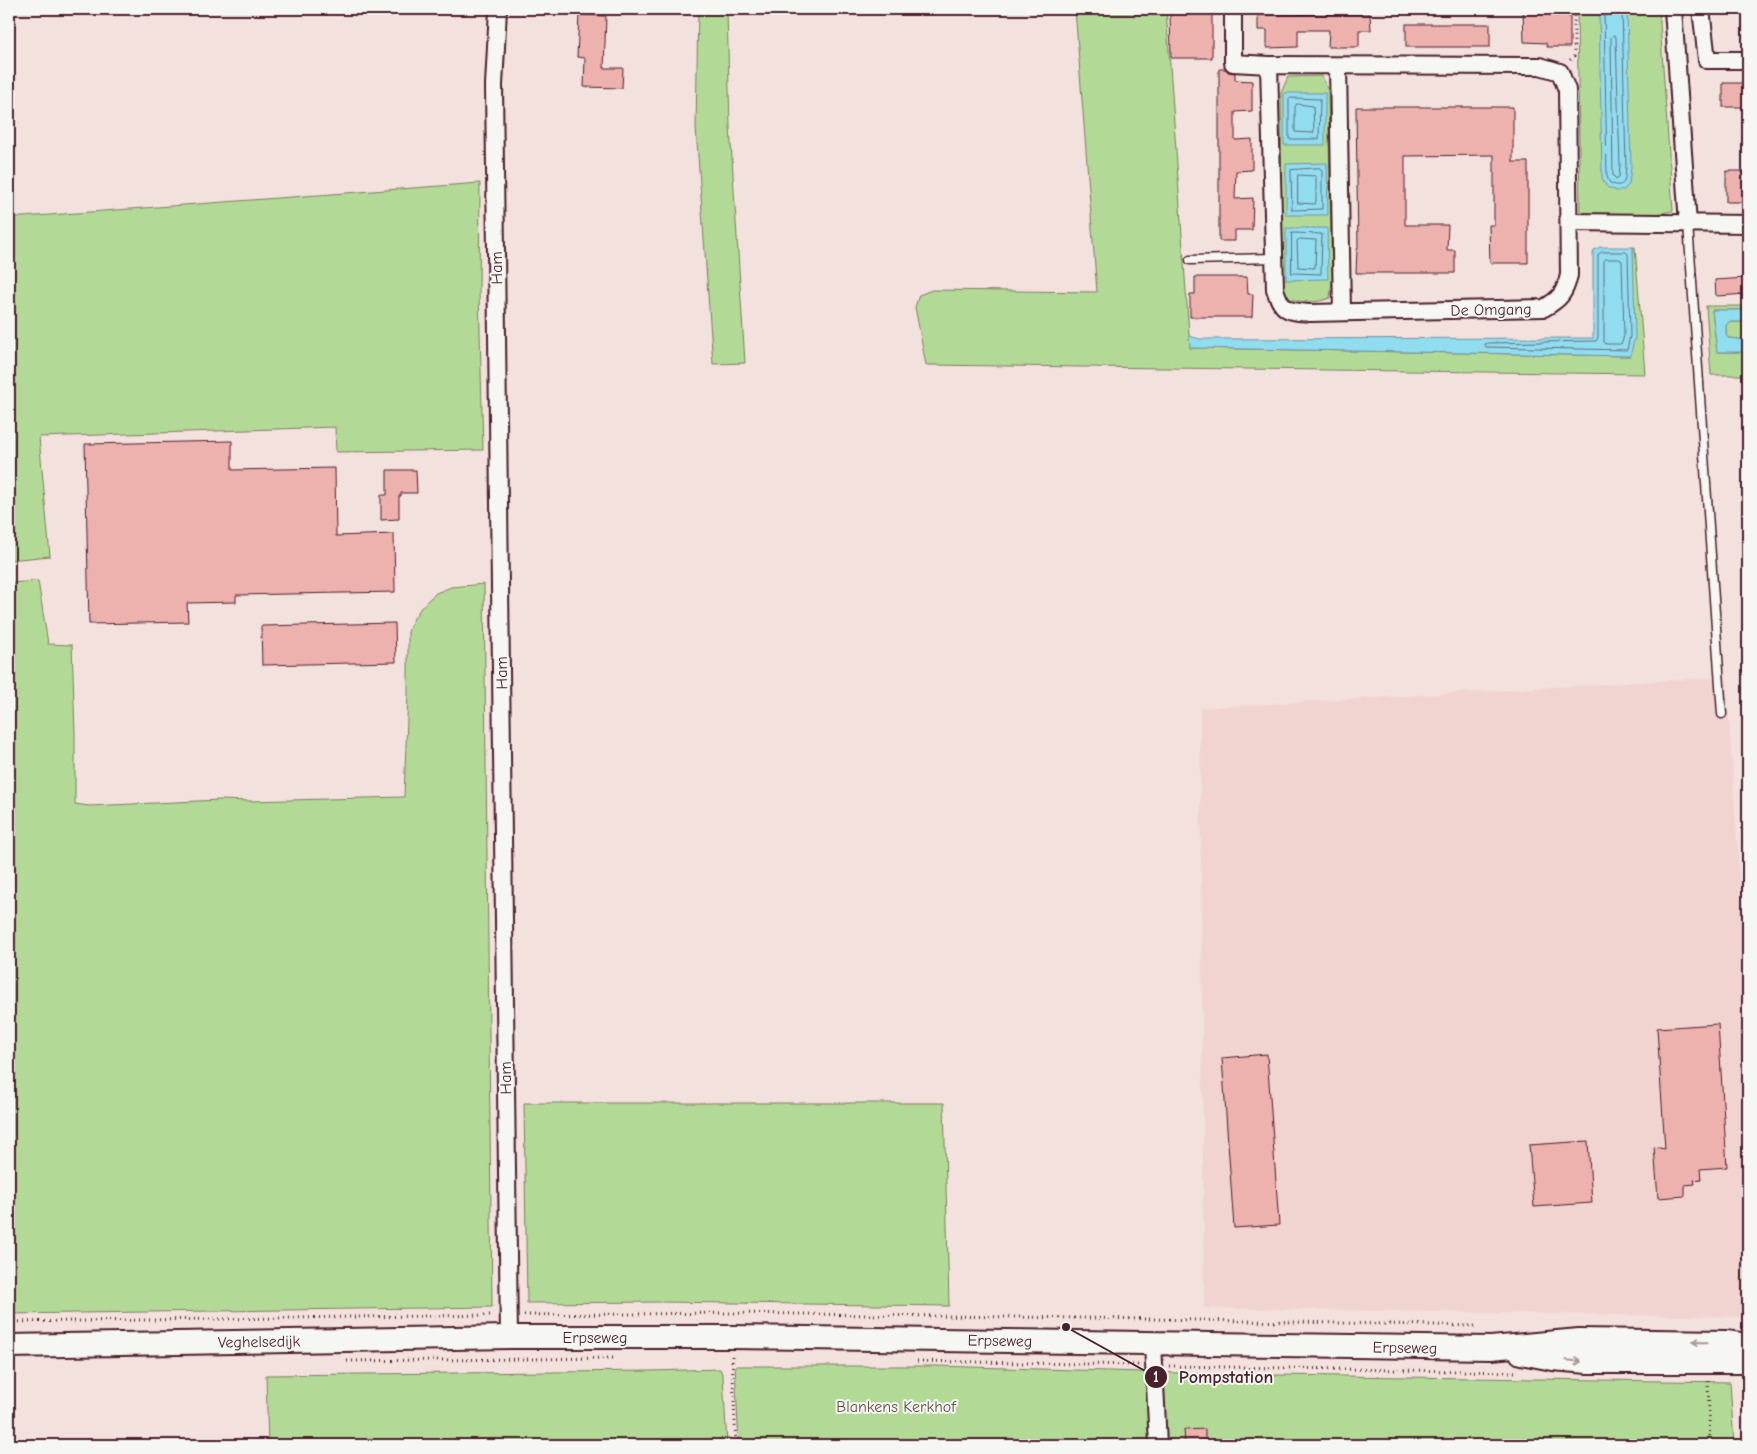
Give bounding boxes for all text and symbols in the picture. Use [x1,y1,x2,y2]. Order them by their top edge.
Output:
street label: Ham [488,251,506,285]
street label: De Omgang [1450,300,1532,320]
street label: Ham [493,656,511,690]
street label: Ham [497,1061,515,1095]
street label: Erpseweg [563,1329,627,1347]
street label: Erpseweg [967,1331,1033,1351]
street label: Veghelsedijk [218,1332,301,1352]
one-way arrow [1692,1337,1708,1347]
street label: Erpseweg [1372,1338,1438,1358]
one-way arrow [1565,1356,1581,1365]
callout: Pompstation [1144,1360,1284,1393]
text: Pompstation [1179,1367,1273,1388]
text: 1 [1153,1368,1159,1386]
park label: Blankens Kerkhof [836,1398,957,1416]

